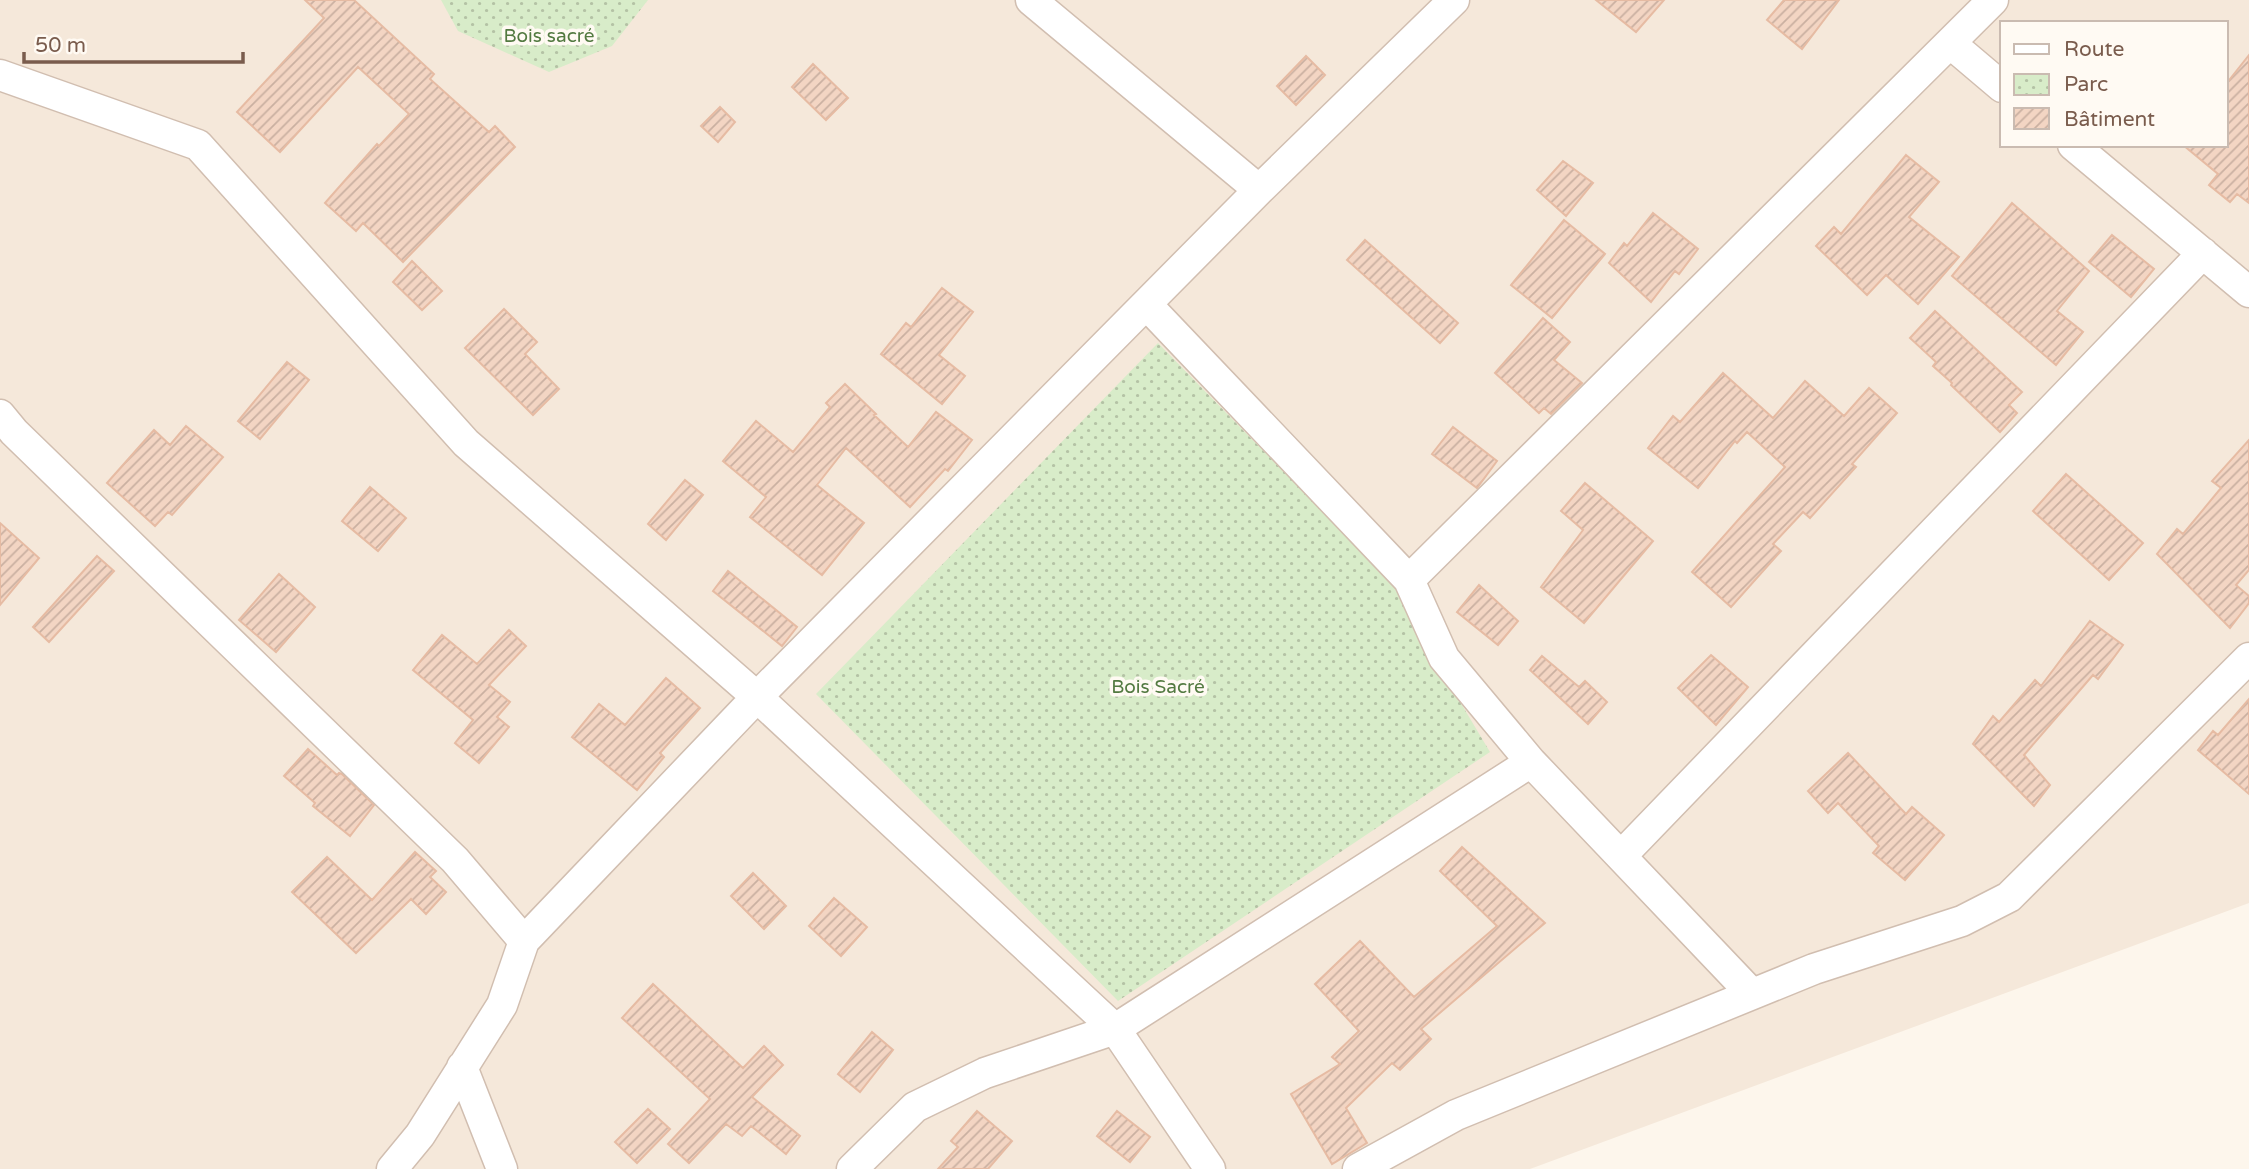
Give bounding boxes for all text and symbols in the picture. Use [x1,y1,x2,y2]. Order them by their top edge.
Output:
scale bar [24,21,243,65]
legend [2000,21,2228,147]
park label: Bois sacré [503,25,595,47]
text: 50 m [35,33,86,58]
text: Route [2064,37,2124,62]
text: Parc [2064,72,2108,97]
text: Bâtiment [2064,107,2155,132]
park label: Bois Sacré [1111,676,1205,698]

